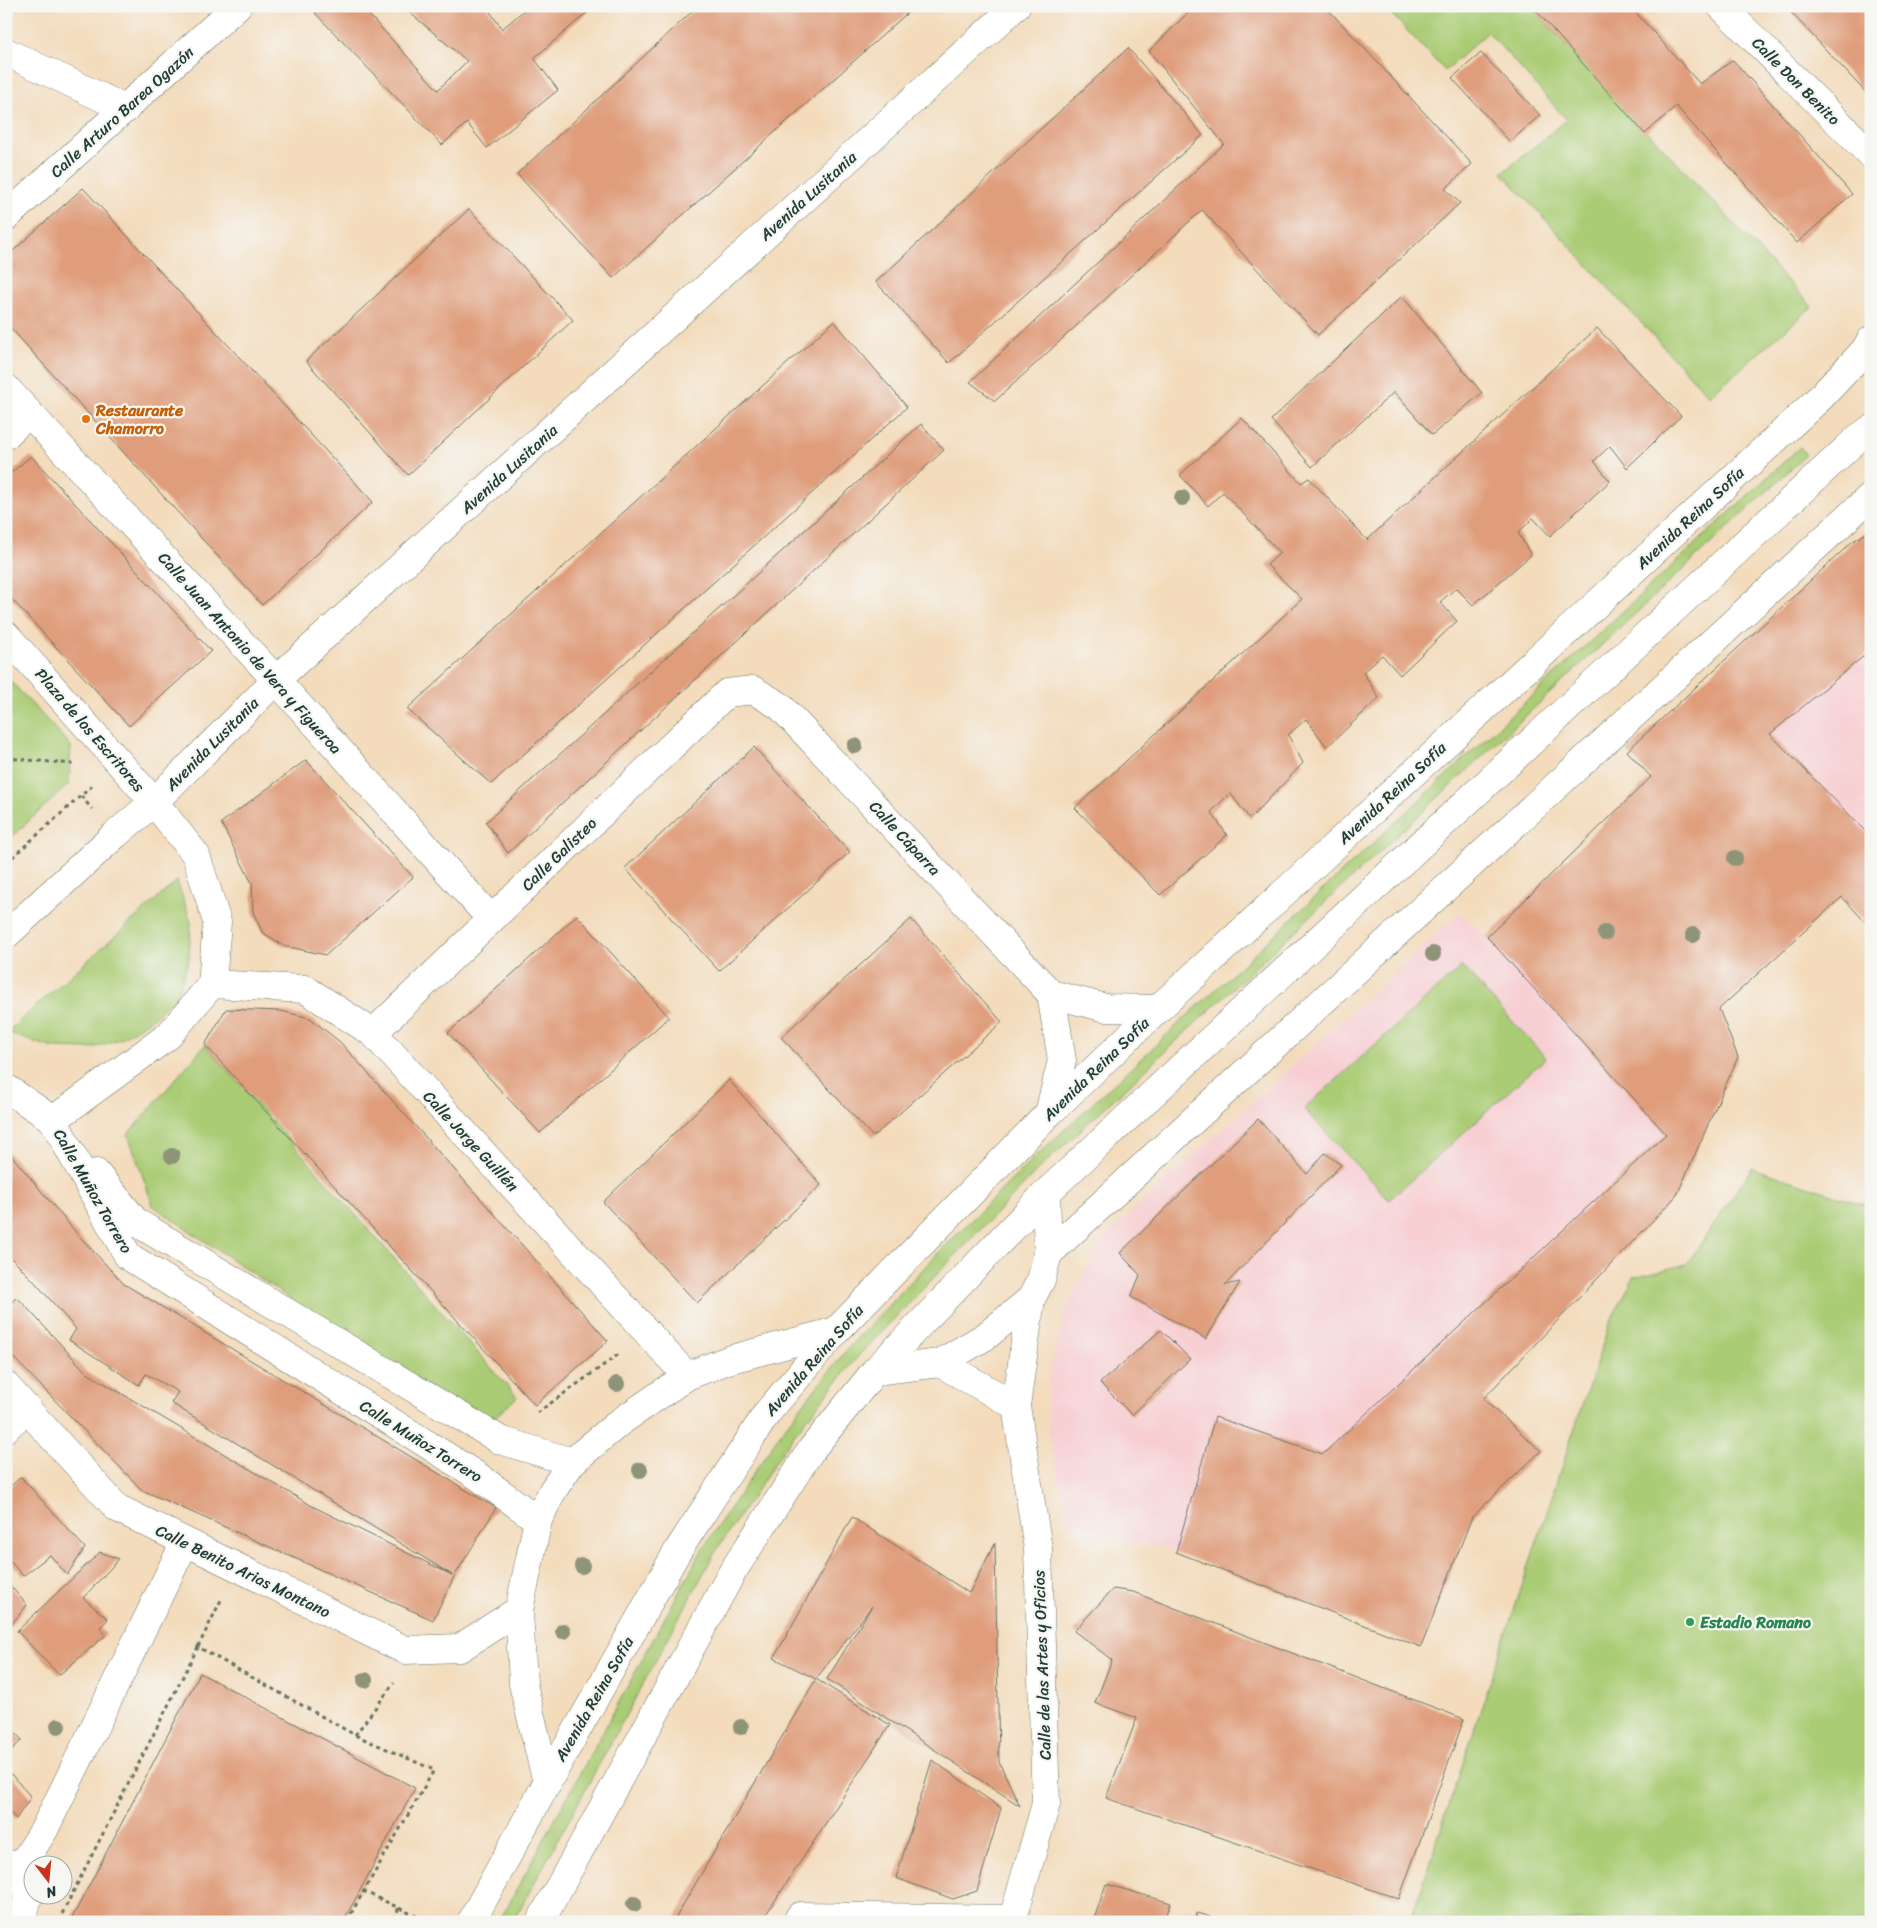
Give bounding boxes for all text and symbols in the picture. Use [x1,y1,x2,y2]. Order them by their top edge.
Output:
street label: Calle Don Benito [1745,30,1847,132]
street label: Calle Arturo Barea Ogazón [43,39,201,185]
street label: Avenida Lusitania [752,143,864,249]
place label: Restaurante Chamorro [95,396,184,443]
marker: Restaurante Chamorro [80,413,92,425]
street label: Avenida Lusitania [453,416,565,522]
street label: Avenida Reina Sofía [1628,459,1752,577]
street label: Calle Juan Antonio de Vera y Figueroa [151,545,349,761]
street label: Plaza de los Escritores [27,661,153,799]
street label: Avenida Lusitania [157,689,267,799]
street label: Avenida Reina Sofía [1330,734,1454,852]
street label: Calle Cáparra [862,793,948,883]
street label: Calle Galisteo [514,810,604,898]
street label: Avenida Reina Sofía [1035,1009,1157,1129]
street label: Calle Jorge Guillén [416,1083,526,1199]
street label: Calle Muñoz Torrero [45,1123,141,1259]
street label: Avenida Reina Sofía [756,1297,872,1423]
street label: Calle Muñoz Torrero [354,1391,488,1491]
street label: Calle Benito Arias Montano [150,1516,336,1626]
street label: Calle de las Artes y Oficios [1024,1569,1060,1761]
place label: Estadio Romano [1700,1608,1811,1637]
marker: Estadio Romano [1684,1616,1696,1628]
street label: Avenida Reina Sofía [546,1630,642,1768]
north arrow [22,1856,72,1906]
text: N [43,1878,61,1905]

